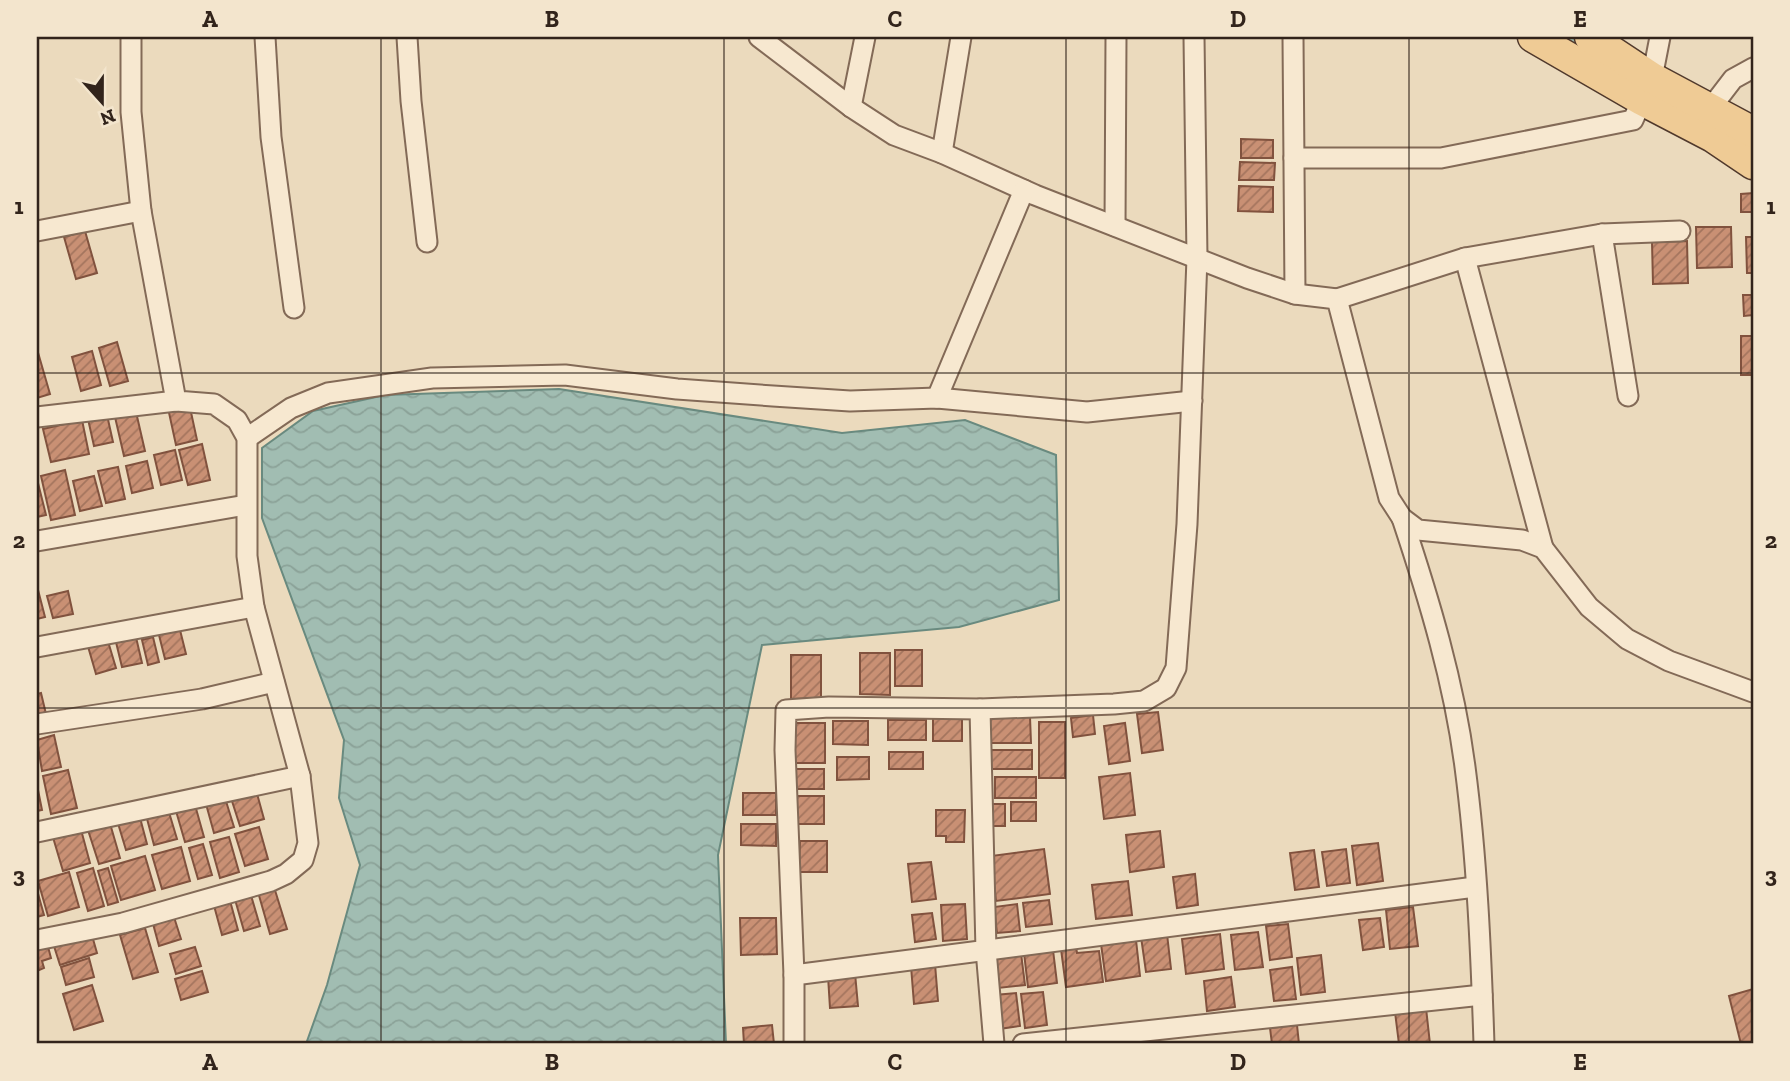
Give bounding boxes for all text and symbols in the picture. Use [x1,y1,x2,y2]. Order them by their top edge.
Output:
text: A [202,5,218,33]
text: B [545,5,559,33]
text: C [888,5,902,33]
text: D [1230,5,1246,33]
text: E [1573,5,1587,33]
north arrow [66,66,136,136]
text: N [97,104,119,131]
text: 1 [14,192,24,220]
text: 1 [1766,192,1776,220]
text: 2 [13,526,25,554]
text: 2 [1765,526,1777,554]
text: 3 [13,861,25,889]
text: 3 [1765,861,1777,889]
text: A [202,1048,218,1076]
text: B [545,1048,559,1076]
text: C [888,1048,902,1076]
text: D [1230,1048,1246,1076]
text: E [1573,1048,1587,1076]

